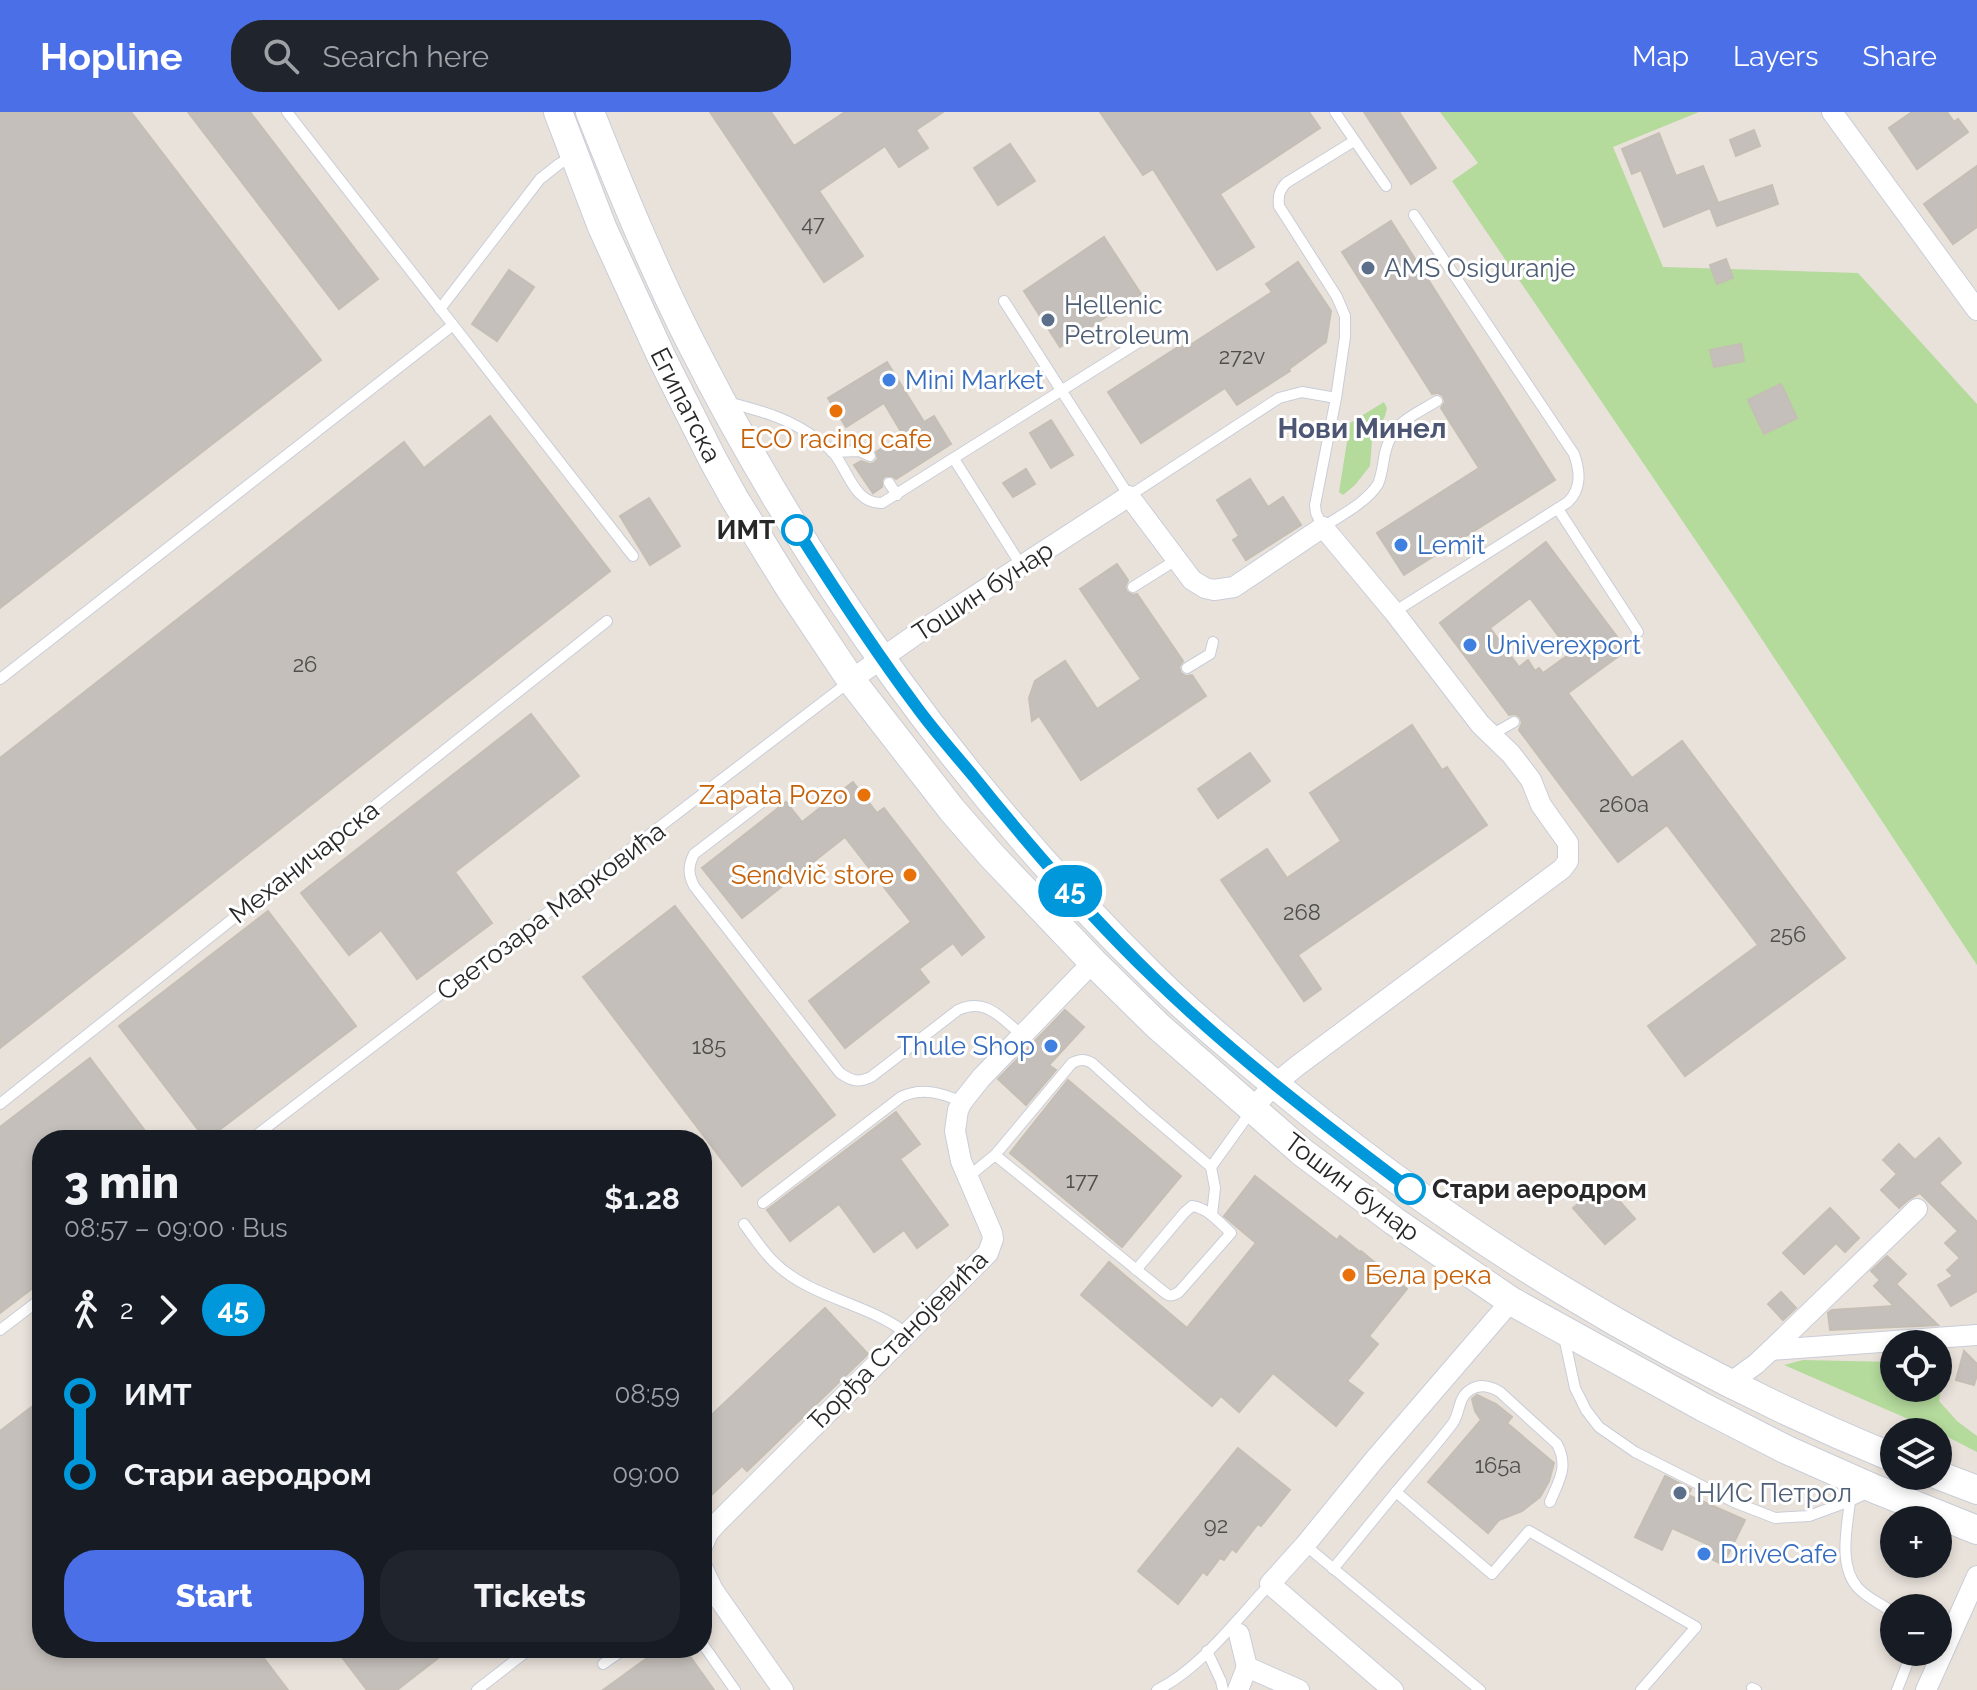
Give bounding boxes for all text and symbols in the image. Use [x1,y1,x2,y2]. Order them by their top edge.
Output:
search box [231,20,791,92]
text: Hopline [40,34,183,79]
icon: search [259,34,303,78]
text: Search here [323,39,489,74]
text: Map [1632,40,1689,73]
text: Layers [1733,40,1819,73]
text: Share [1863,40,1937,73]
house number: 47 [801,210,825,236]
place label: AMS Osiguranje [1384,253,1576,283]
marker: AMS Osiguranje [1359,259,1377,277]
place label: Hellenic Petroleum [1064,290,1190,350]
marker: Hellenic Petroleum [1039,311,1057,329]
street label: Египатска [644,343,728,467]
house number: 272v [1219,343,1265,369]
place label: Mini Market [905,365,1044,395]
marker: Mini Market [880,371,898,389]
marker: ECO racing cafe [827,402,845,420]
district label: Нови Минел [1277,412,1447,445]
place label: ECO racing cafe [740,424,932,454]
place label: ИМТ [716,515,775,545]
marker: ИМТ [782,515,812,545]
place label: Lemit [1417,530,1486,560]
street label: Тошин бунар [907,535,1059,647]
marker: Lemit [1392,536,1410,554]
place label: Univerexport [1486,630,1641,660]
marker: Univerexport [1461,636,1479,654]
house number: 26 [293,651,317,677]
place label: Zapata Pozo [699,780,848,810]
marker: Zapata Pozo [855,786,873,804]
house number: 260a [1599,791,1649,817]
street label: Механичарска [223,794,385,930]
street label: Светозара Марковића [431,815,671,1007]
place label: Sendvič store [731,860,894,890]
line badge: 45 [1034,865,1106,917]
marker: Sendvič store [901,866,919,884]
text: 45 [1054,874,1086,907]
house number: 268 [1283,899,1321,925]
house number: 256 [1770,921,1806,947]
place label: Thule Shop [897,1031,1035,1061]
house number: 185 [692,1033,726,1059]
marker: Thule Shop [1042,1037,1060,1055]
street label: Тошин бунар [1279,1127,1425,1247]
text: 3 min [64,1157,179,1208]
house number: 177 [1066,1167,1099,1193]
marker: Стари аеродром [1395,1174,1425,1204]
place label: Стари аеродром [1432,1174,1647,1204]
text: $1.28 [604,1181,680,1216]
text: 08:57 – 09:00 · Bus [64,1213,288,1243]
street label: Ђорђа Станојевића [802,1244,994,1436]
place label: Бела река [1365,1260,1492,1290]
marker: Бела река [1340,1266,1358,1284]
icon: walk [64,1288,108,1332]
icon: forward [146,1288,190,1332]
text: 45 [218,1293,249,1326]
text: 2 [120,1295,134,1325]
map controls [1880,1330,1952,1666]
button: locate [1880,1330,1952,1402]
text: ИМТ [124,1377,192,1412]
text: 08:59 [614,1379,680,1409]
button: layers [1880,1418,1952,1490]
house number: 165a [1475,1452,1521,1478]
text: Стари аеродром [124,1457,372,1492]
text: 09:00 [612,1459,680,1489]
place label: НИС Петрол [1696,1478,1852,1508]
marker: НИС Петрол [1671,1484,1689,1502]
button: + [1880,1506,1952,1578]
house number: 92 [1204,1512,1228,1538]
place label: DriveCafe [1720,1539,1837,1569]
marker: DriveCafe [1695,1545,1713,1563]
button: Start [64,1550,364,1642]
button: Tickets [380,1550,680,1642]
button: − [1880,1594,1952,1666]

